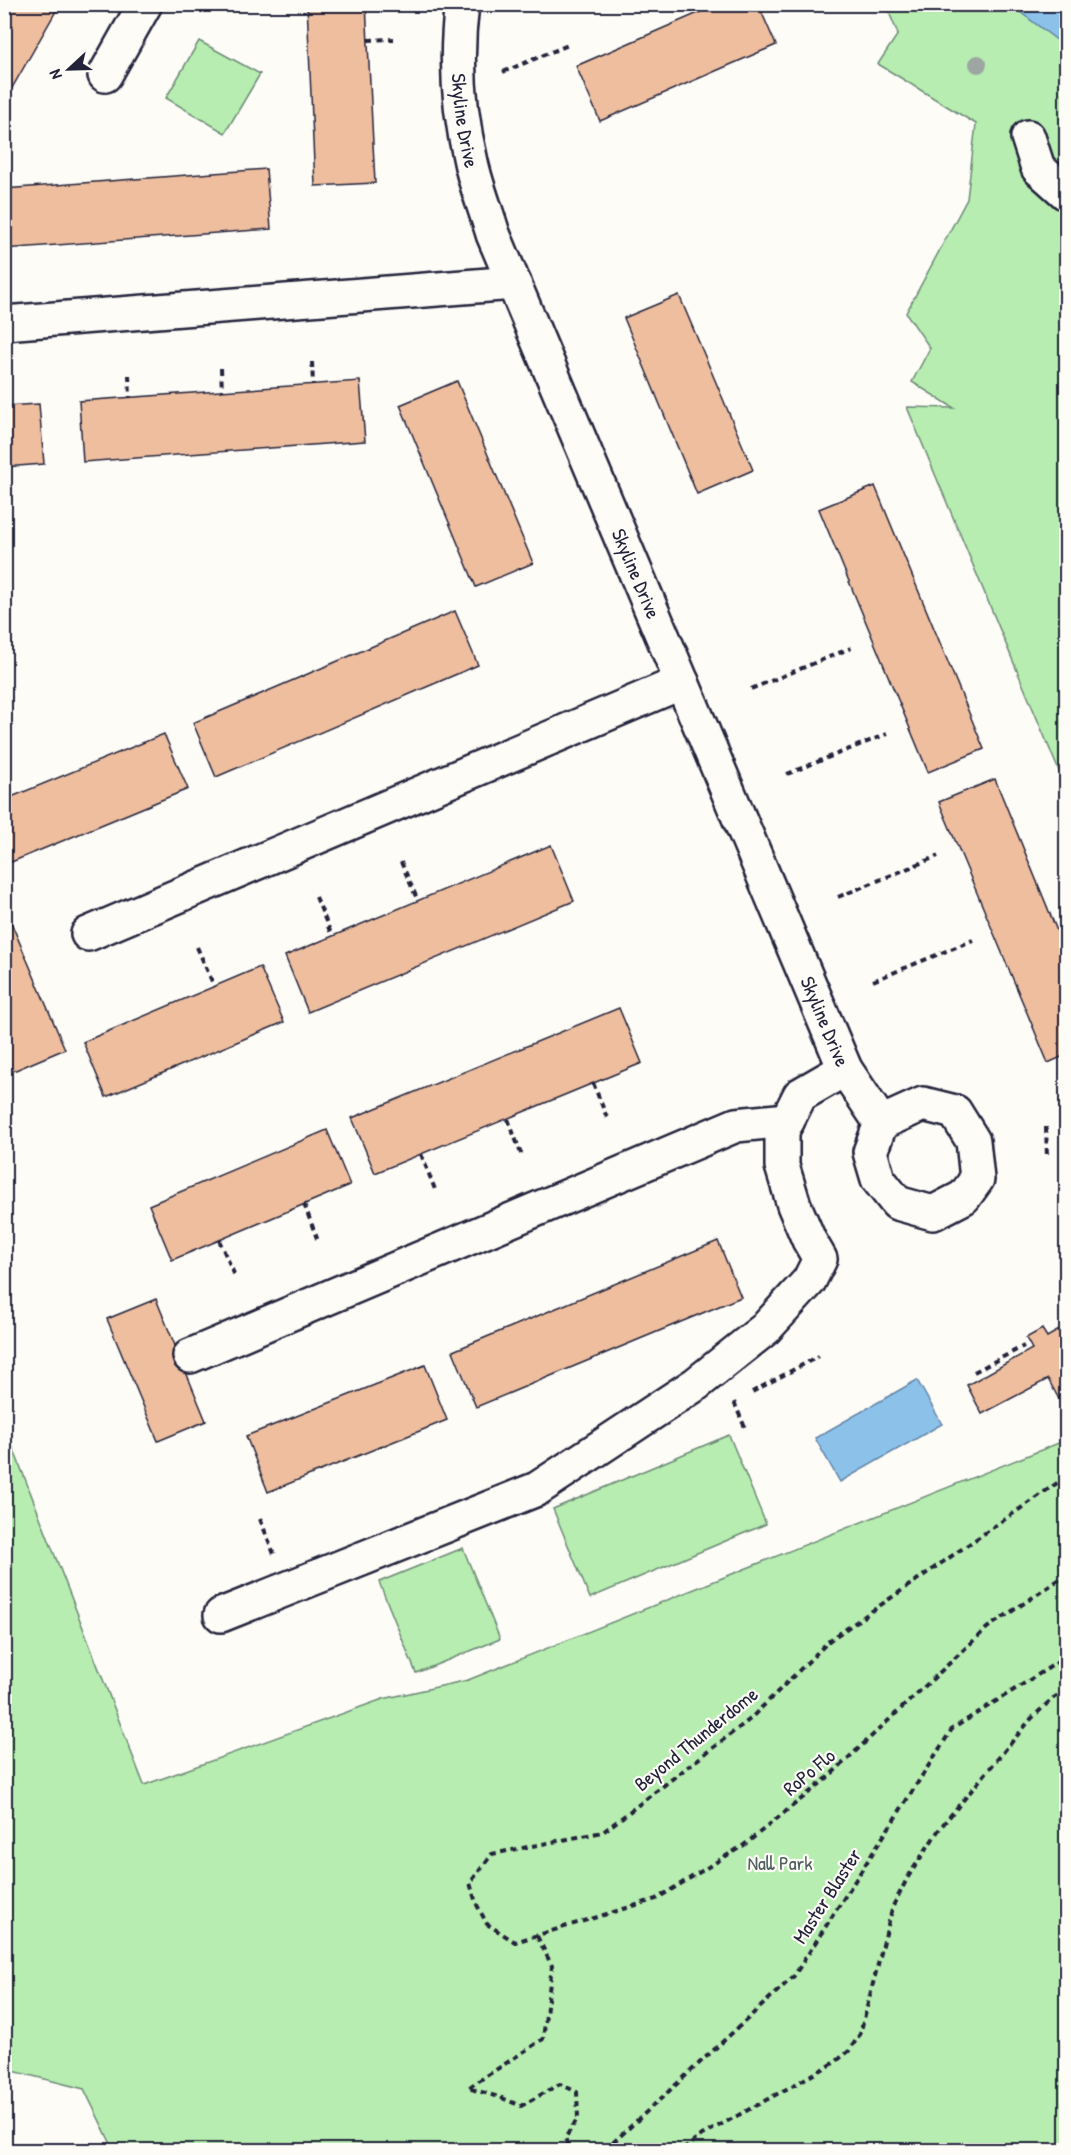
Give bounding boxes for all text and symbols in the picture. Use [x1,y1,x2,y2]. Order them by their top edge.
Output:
north arrow [39,39,99,99]
text: N [43,66,67,83]
street label: Skyline Drive [446,73,486,170]
street label: Skyline Drive [606,524,668,623]
street label: Skyline Drive [795,972,856,1070]
street label: Beyond Thunderdome [628,1680,763,1797]
street label: RoPo Flo [777,1742,840,1801]
street label: Master Blaster [786,1843,868,1948]
park label: Nall Park [747,1849,813,1876]

